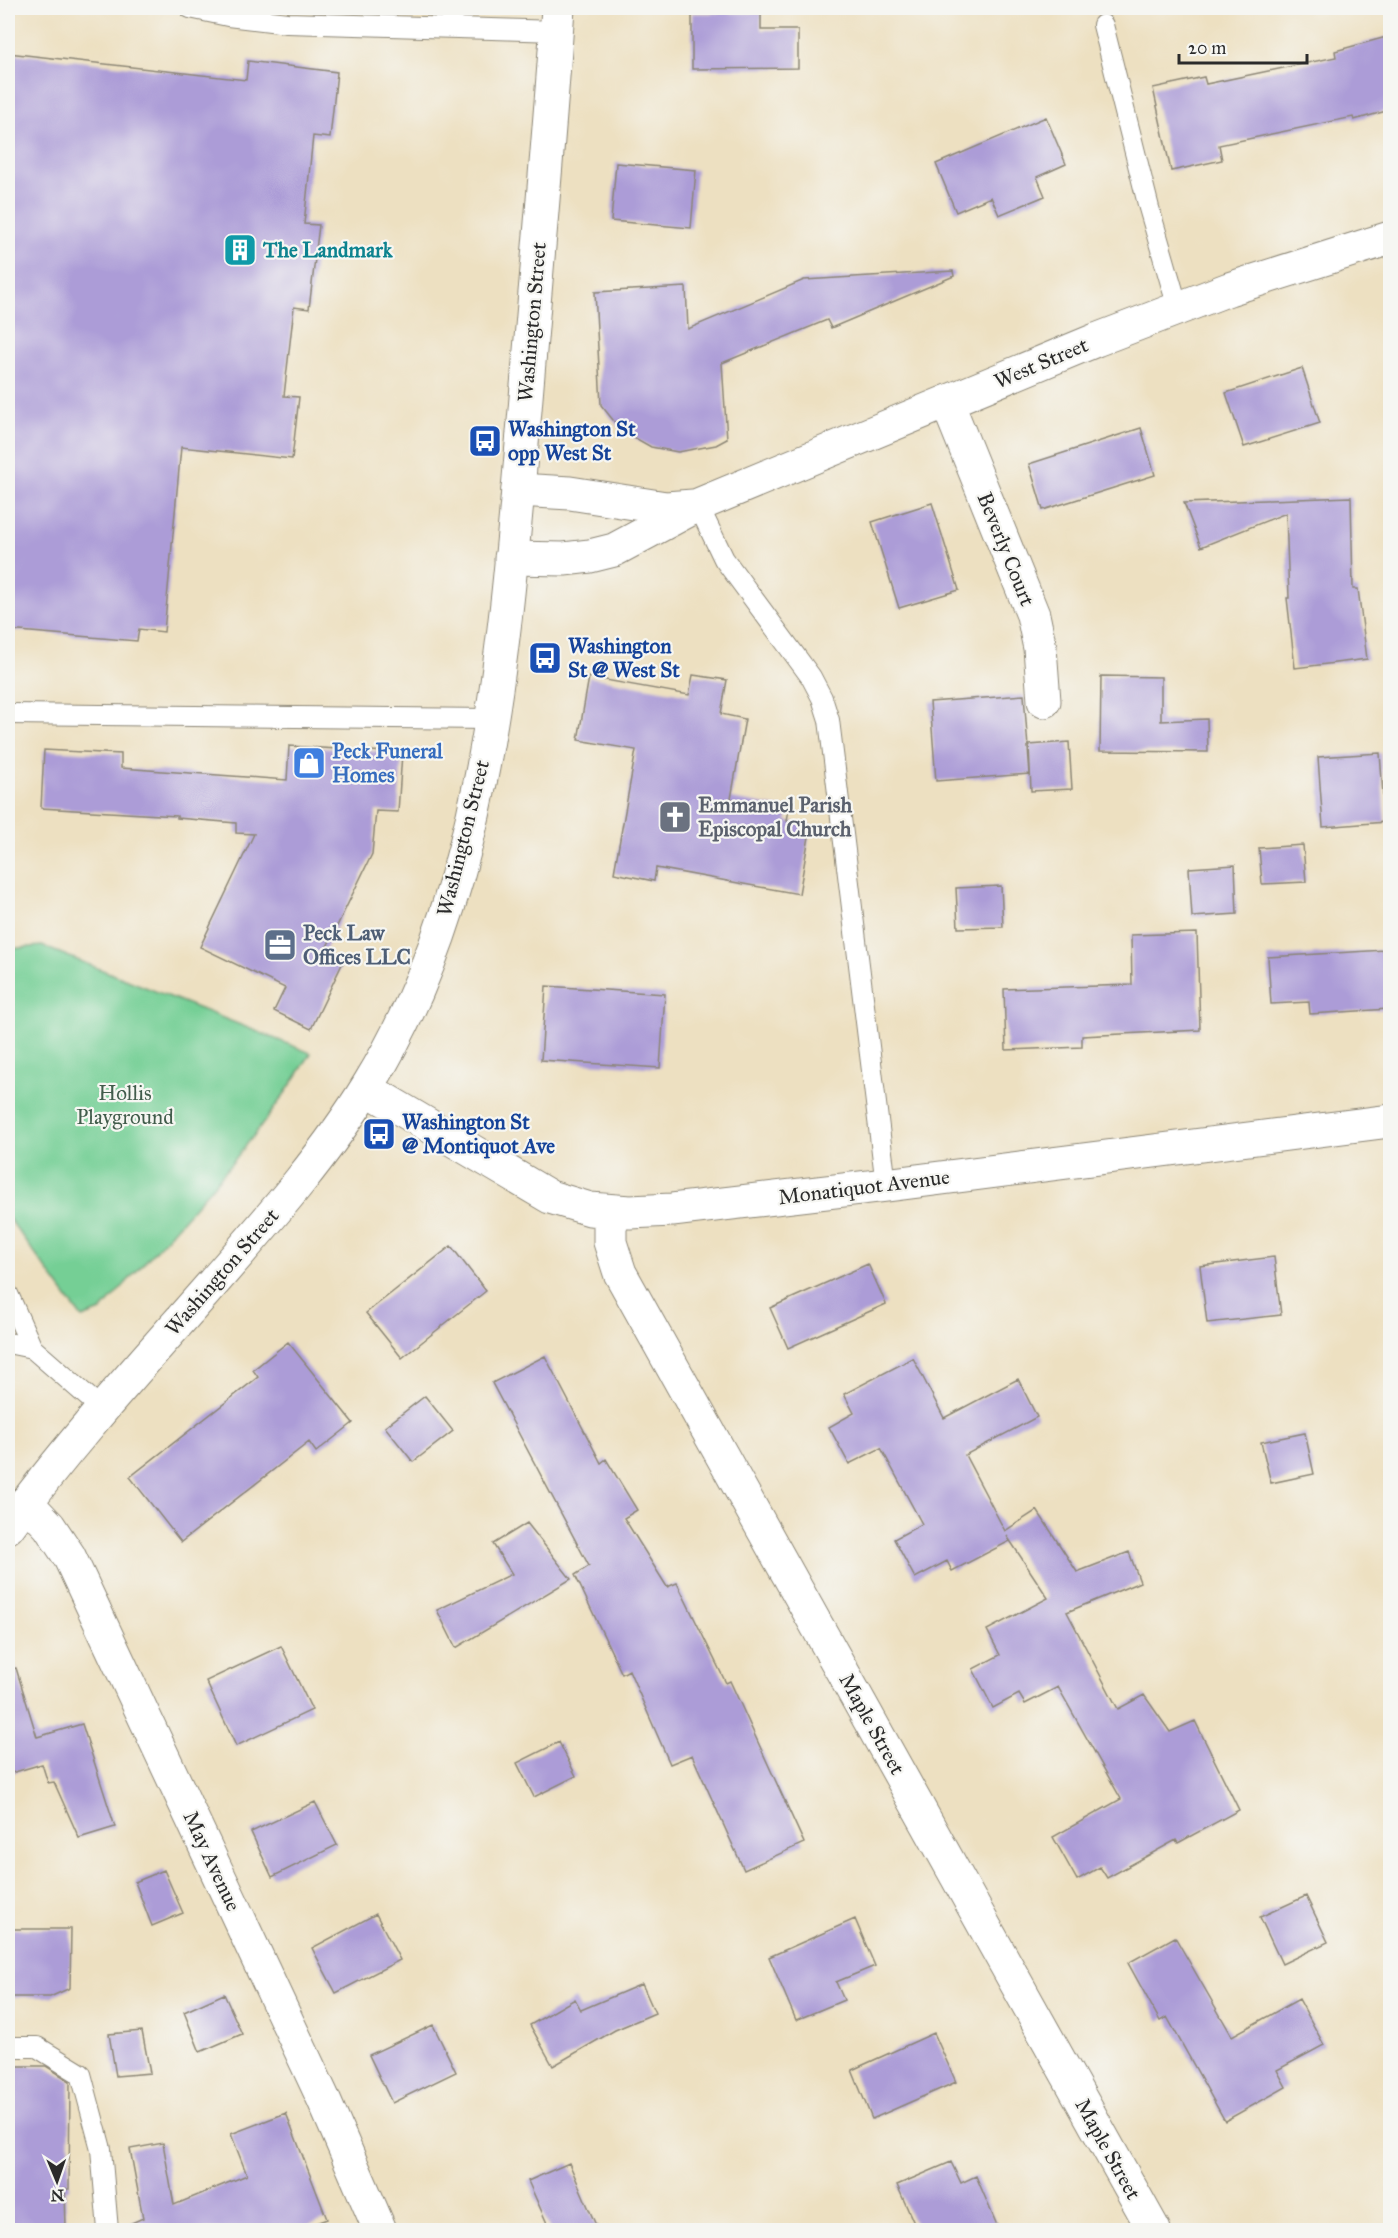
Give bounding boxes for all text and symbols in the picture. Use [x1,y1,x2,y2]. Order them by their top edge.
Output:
scale bar [1179,27,1306,65]
text: 20 m [1188,37,1226,59]
building icon: The Landmark [222,232,258,268]
place label: The Landmark [262,237,394,263]
street label: Washington Street [512,240,552,403]
street label: West Street [990,331,1092,394]
place label: Washington St opp West St [508,416,636,466]
bus stop icon: Washington St opp West St [467,423,503,459]
street label: Beverly Court [971,488,1041,610]
place label: Washington St @ West St [568,633,680,683]
bus stop icon: Washington St @ West St [527,640,563,676]
place label: Peck Funeral Homes [332,738,444,788]
shop icon: Peck Funeral Homes [291,745,327,781]
street label: Washington Street [431,757,495,919]
place label: Emmanuel Parish Episcopal Church [698,792,852,842]
church icon: Emmanuel Parish Episcopal Church [657,799,693,835]
place label: Peck Law Offices LLC [303,920,411,970]
office icon: Peck Law Offices LLC [262,927,298,963]
park label: Hollis Playground [76,1080,174,1130]
place label: Washington St @ Montiquot Ave [402,1109,555,1159]
bus stop icon: Washington St @ Montiquot Ave [361,1116,397,1152]
street label: Monatiquot Avenue [777,1164,951,1210]
street label: Washington Street [160,1203,285,1341]
street label: Maple Street [833,1669,911,1780]
street label: May Avenue [177,1807,247,1916]
street label: Maple Street [1069,2094,1147,2205]
north arrow [27,2151,87,2211]
text: N [50,2186,65,2205]

